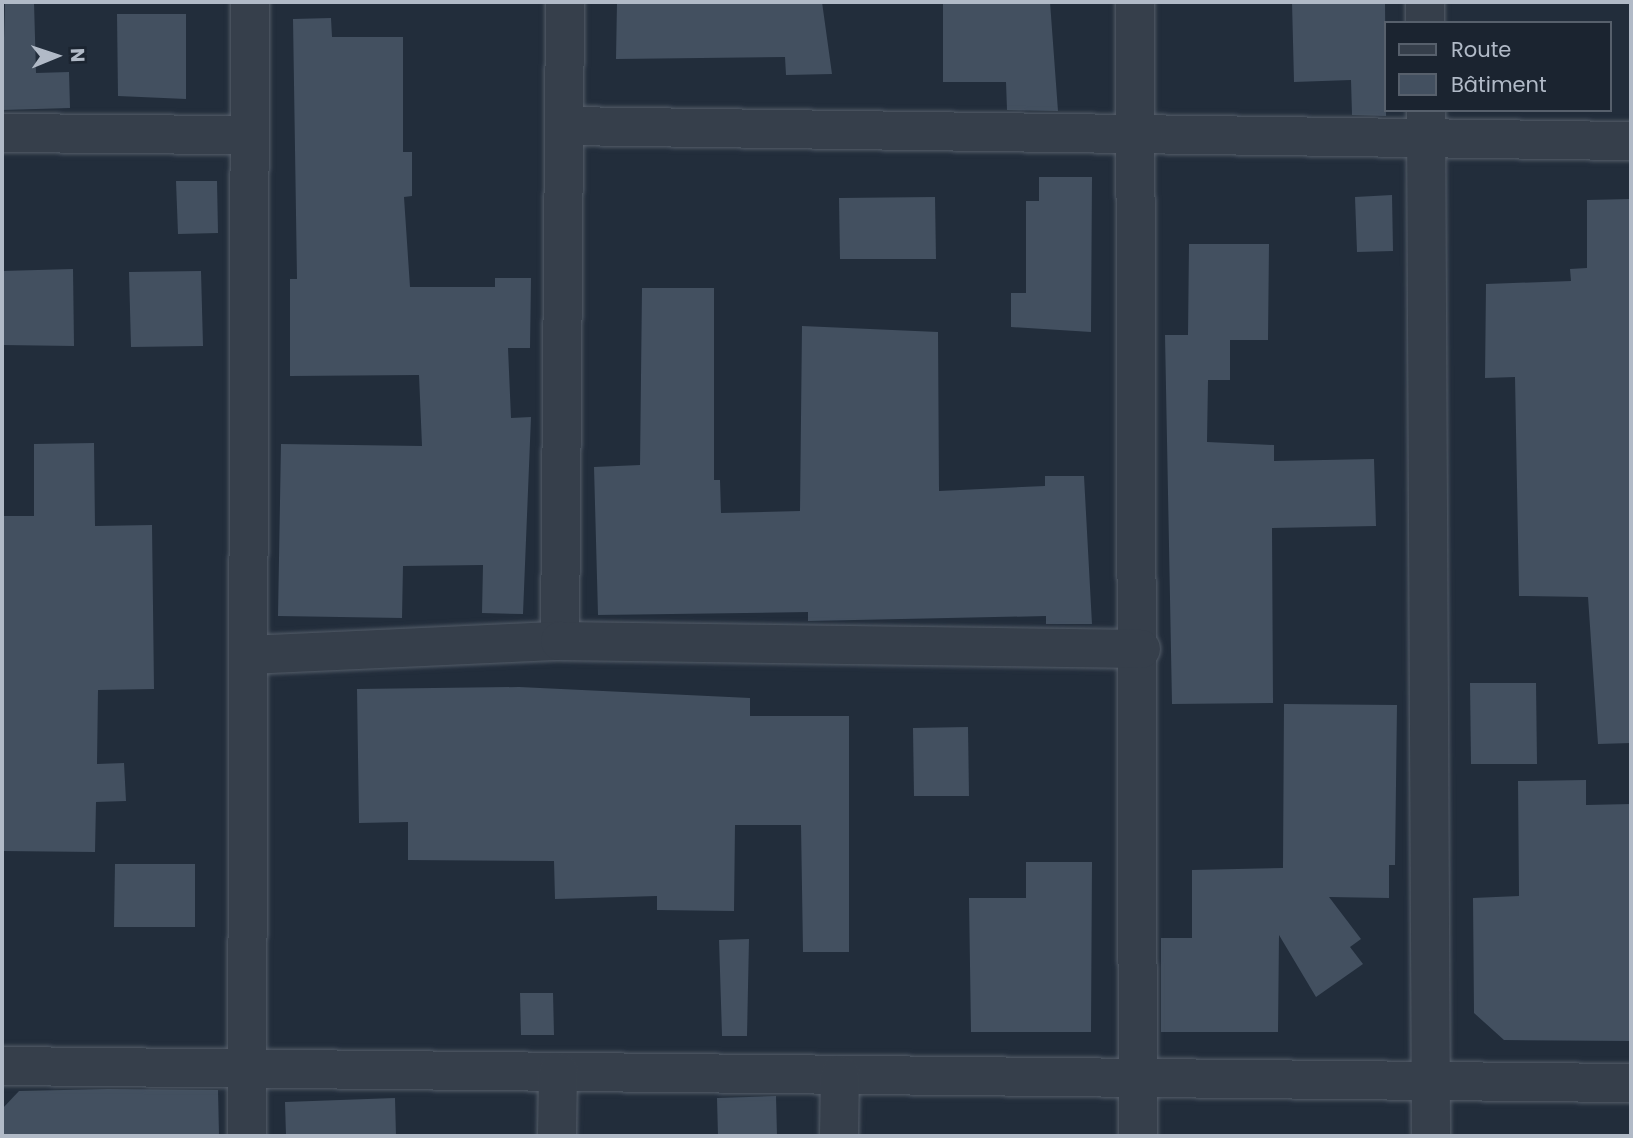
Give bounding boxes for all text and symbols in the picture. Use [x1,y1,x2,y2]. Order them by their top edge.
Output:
north arrow [21,21,91,91]
legend [1384,21,1612,112]
text: Route [1451,35,1511,64]
text: N [64,48,91,63]
text: Bâtiment [1451,70,1547,99]

